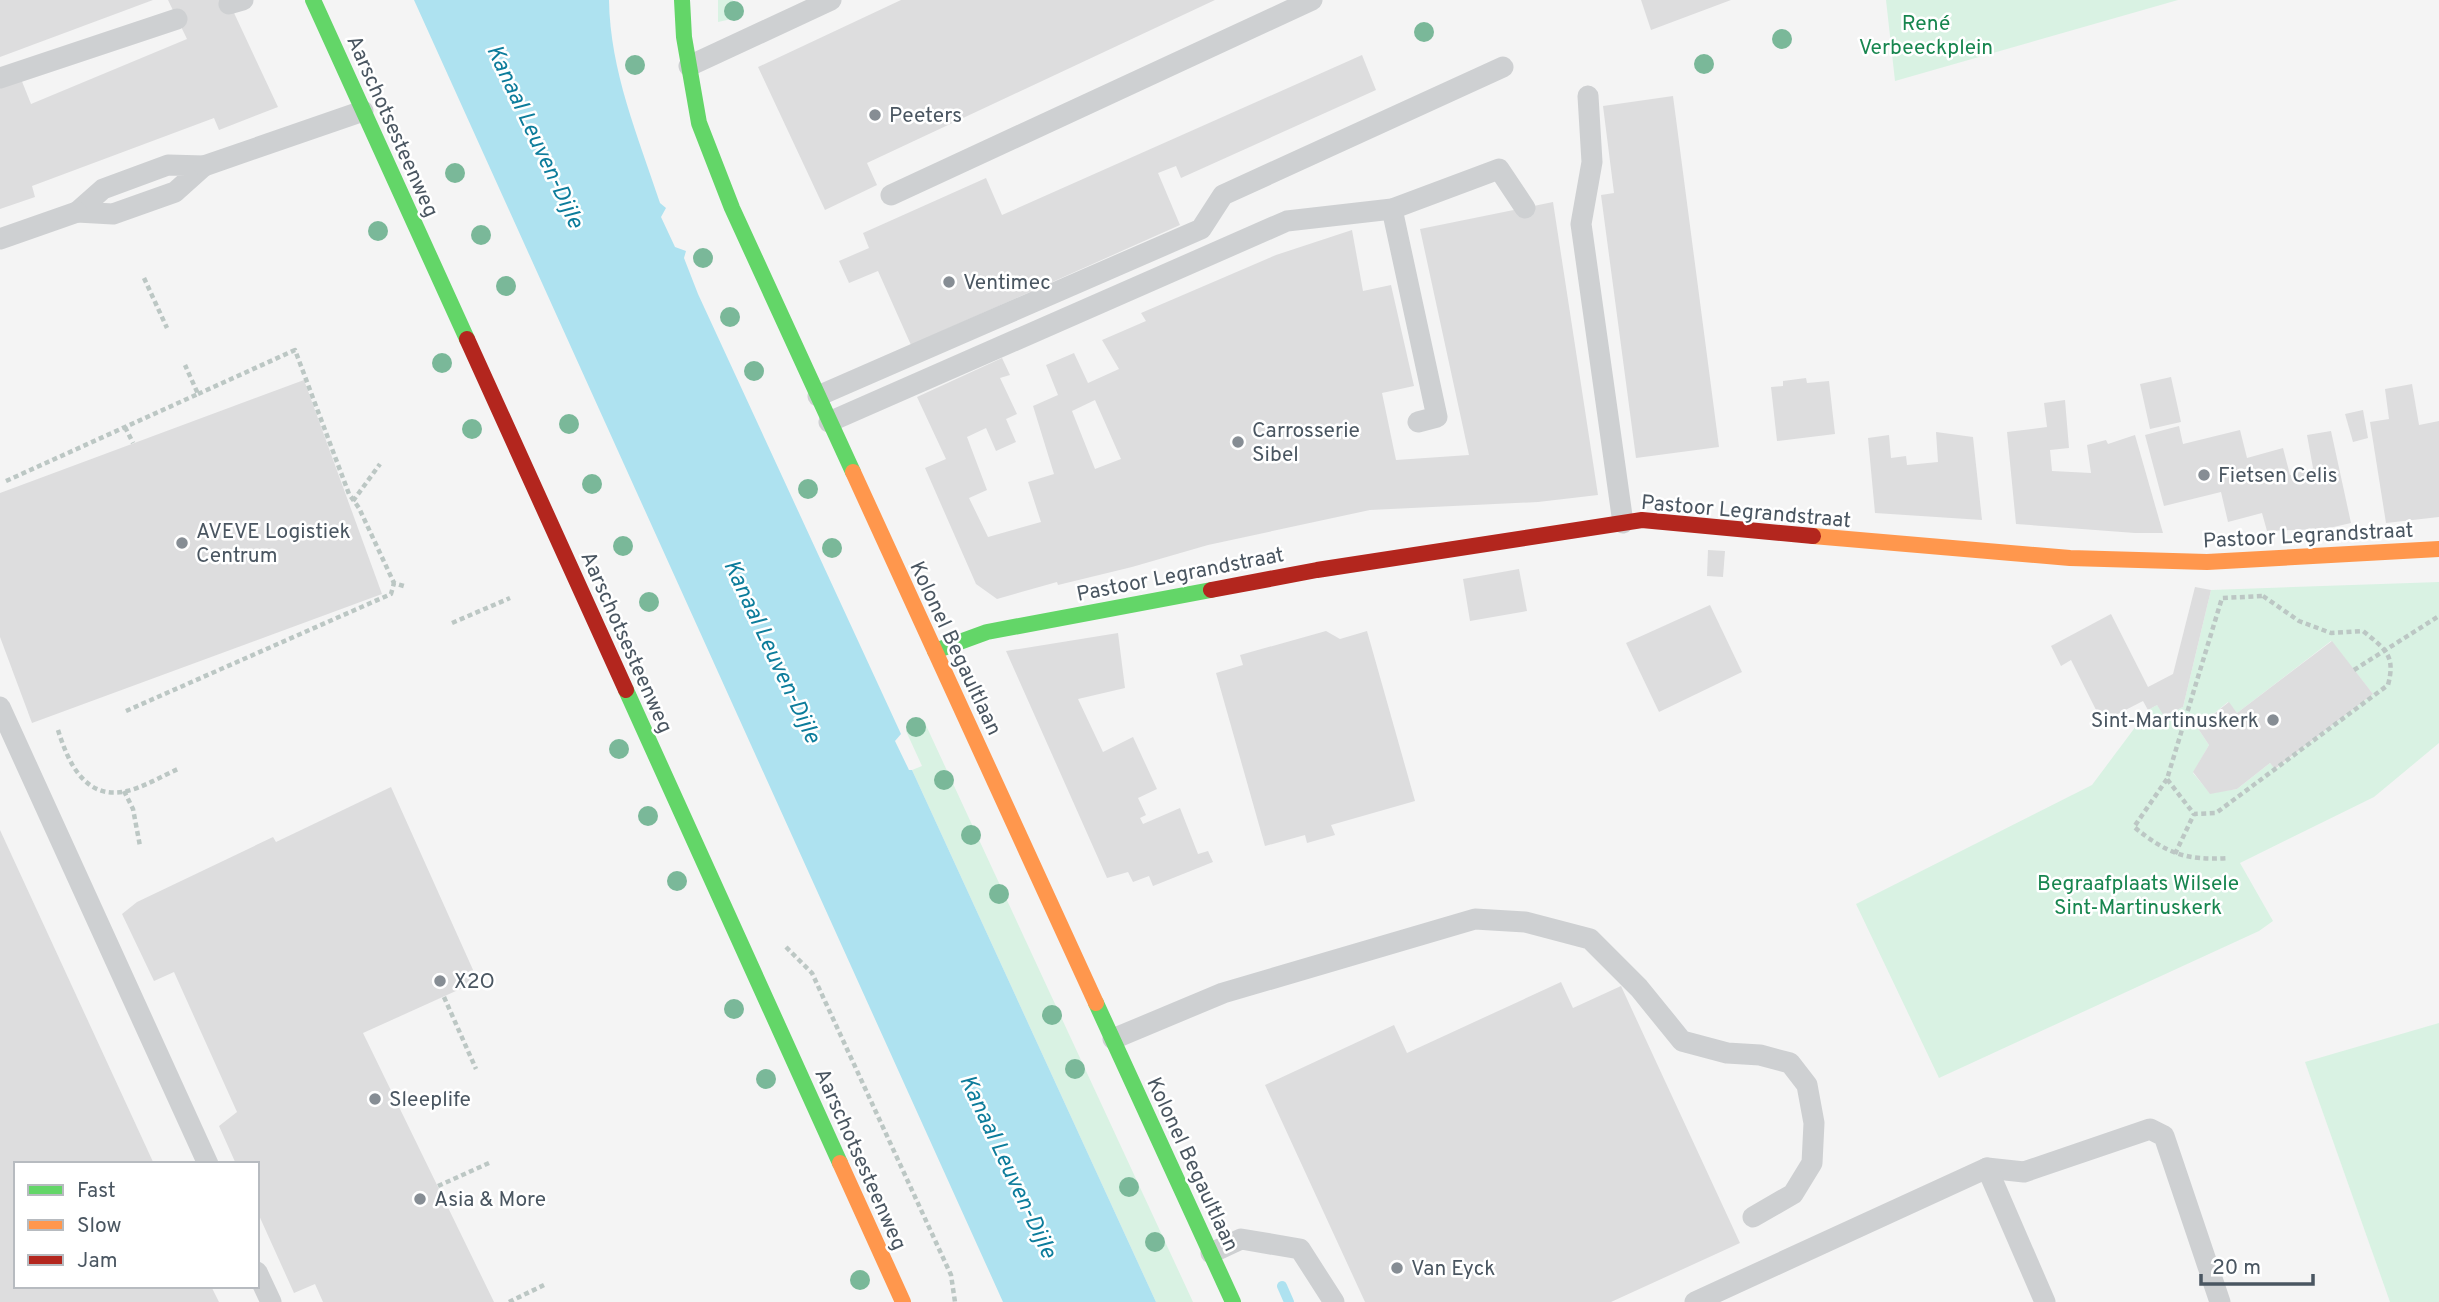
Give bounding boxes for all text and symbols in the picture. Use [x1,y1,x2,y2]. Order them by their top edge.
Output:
park label: René Verbeeckplein [1859,11,1993,62]
street label: Aarschotsesteenweg [339,31,444,222]
water label: Kanaal Leuven-Dijle [478,41,589,234]
place label: Peeters [889,103,962,130]
marker: Peeters [867,107,883,123]
place label: Ventimec [963,270,1051,297]
marker: Ventimec [941,274,957,290]
place label: Carrosserie Sibel [1252,418,1360,469]
marker: Carrosserie Sibel [1230,434,1246,450]
place label: Fietsen Celis [2218,463,2338,490]
marker: Fietsen Celis [2196,467,2212,483]
street label: Pastoor Legrandstraat [1640,490,1852,535]
street label: Pastoor Legrandstraat [2202,518,2414,555]
place label: AVEVE Logistiek Centrum [196,519,351,570]
marker: AVEVE Logistiek Centrum [174,535,190,551]
street label: Pastoor Legrandstraat [1074,542,1286,609]
street label: Aarschotsesteenweg [573,547,678,738]
water label: Kanaal Leuven-Dijle [715,556,826,749]
street label: Kolonel Begaultlaan [902,557,1007,740]
place label: Sint-Martinuskerk [2091,708,2259,735]
marker: Sint-Martinuskerk [2265,712,2281,728]
park label: Begraafplaats Wilsele Sint-Martinuskerk [2037,871,2239,922]
place label: X2O [454,969,495,996]
marker: X2O [432,973,448,989]
street label: Aarschotsesteenweg [807,1064,912,1255]
water label: Kanaal Leuven-Dijle [951,1071,1062,1264]
street label: Kolonel Begaultlaan [1139,1073,1244,1256]
place label: Sleeplife [389,1087,471,1114]
marker: Sleeplife [367,1091,383,1107]
legend [14,1162,259,1288]
text: Fast [77,1178,116,1205]
place label: Asia & More [434,1187,546,1214]
marker: Asia & More [412,1191,428,1207]
text: Slow [77,1213,122,1240]
scale bar [2201,1242,2313,1286]
text: Jam [77,1248,118,1275]
text: 20 m [2212,1255,2261,1282]
place label: Van Eyck [1411,1256,1495,1283]
marker: Van Eyck [1389,1260,1405,1276]

